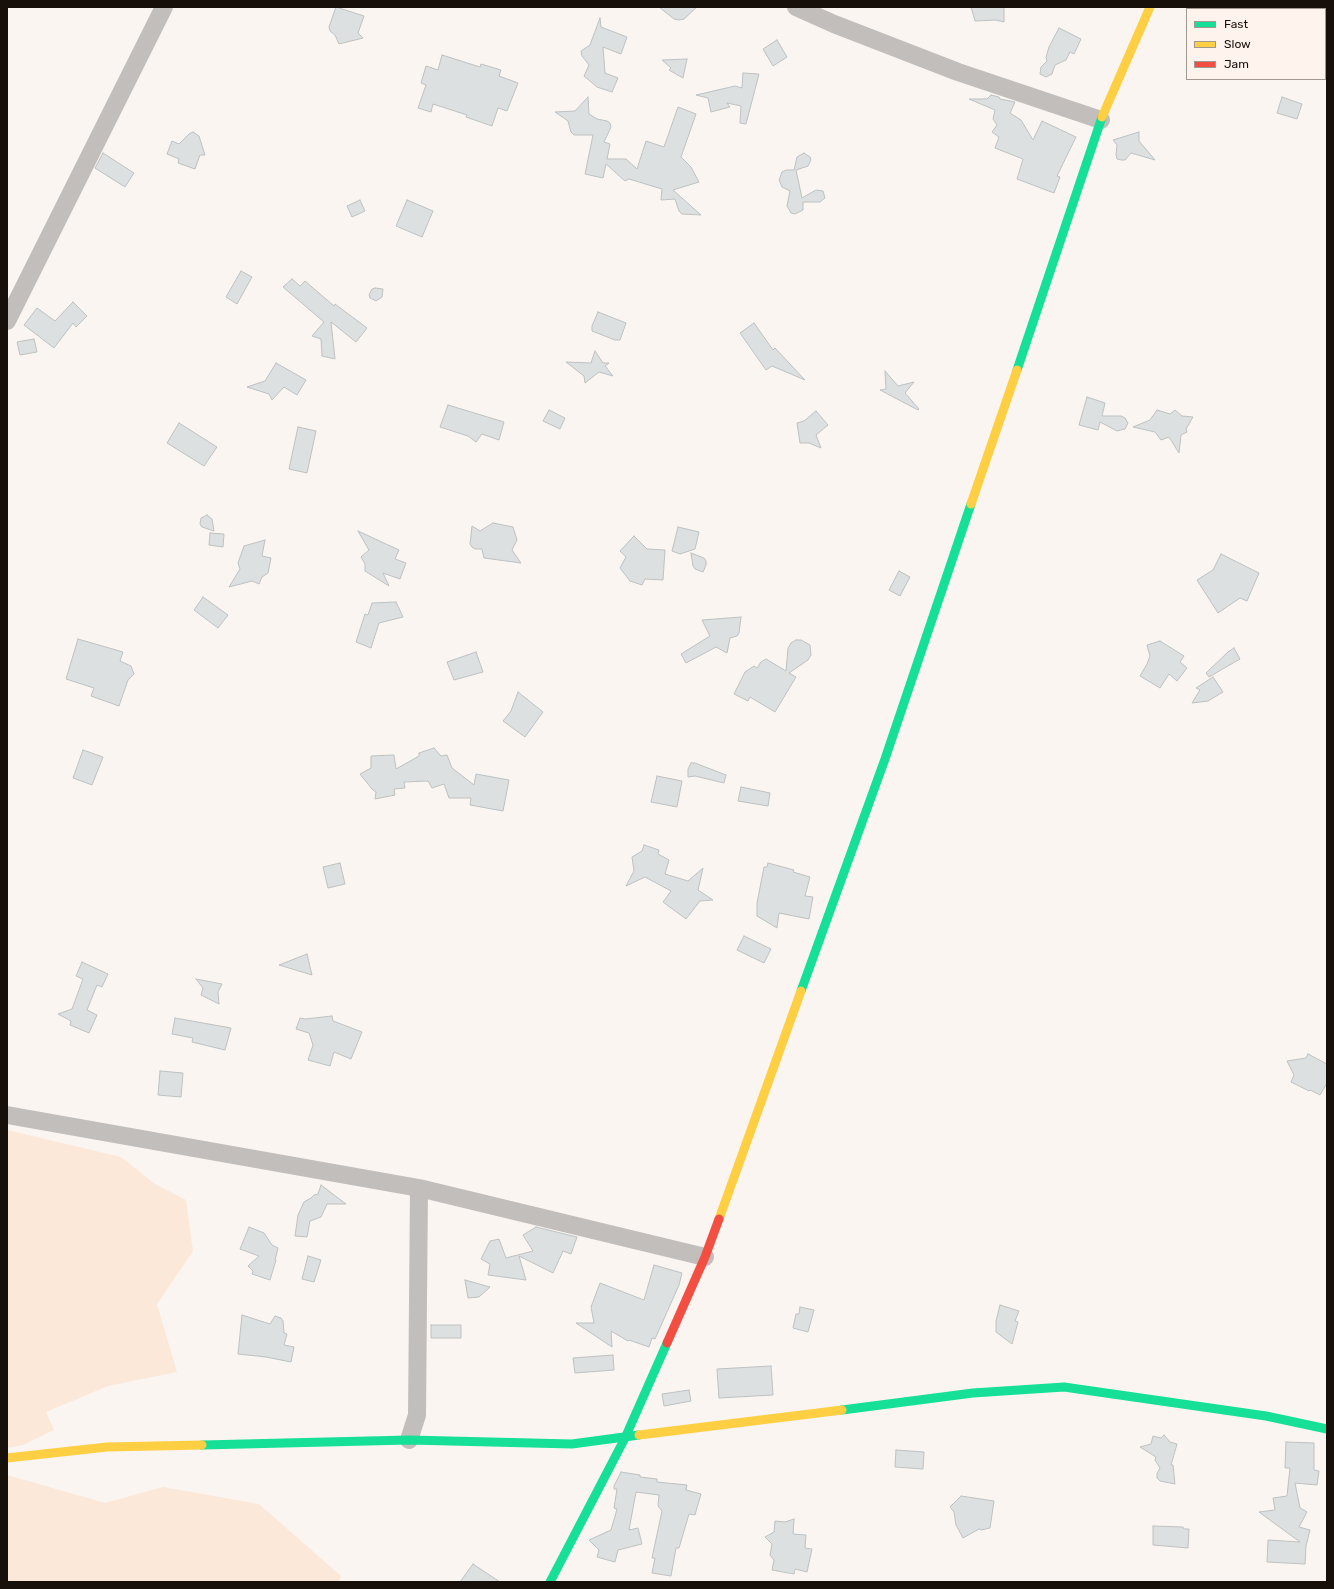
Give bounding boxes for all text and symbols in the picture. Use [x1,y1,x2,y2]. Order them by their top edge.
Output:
legend [1186,8,1326,80]
text: Fast [1224,17,1248,31]
text: Slow [1224,37,1251,51]
text: Jam [1224,57,1249,71]

